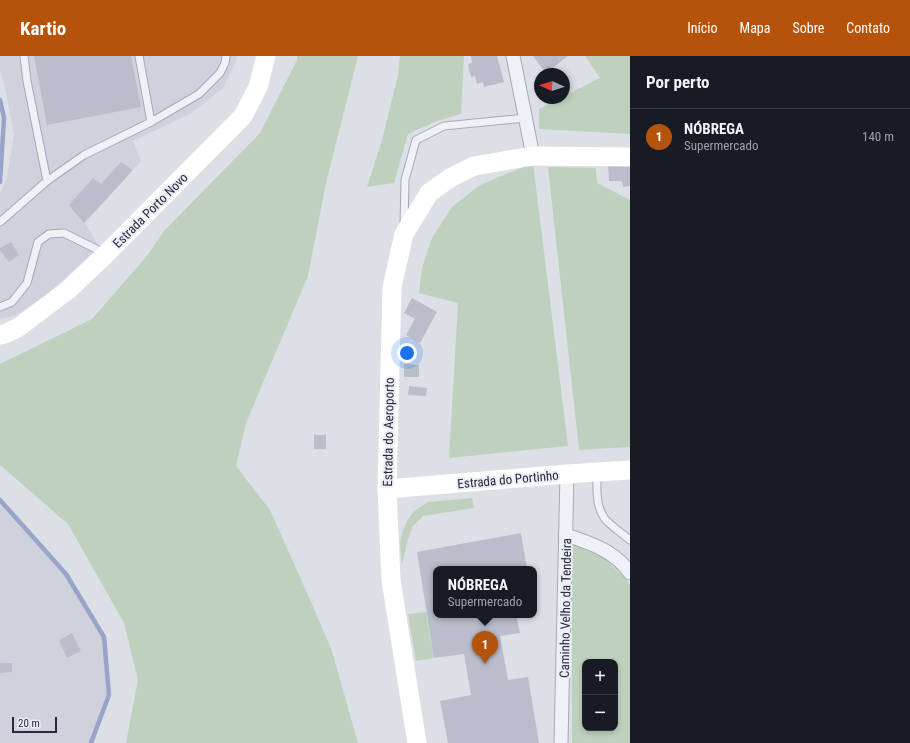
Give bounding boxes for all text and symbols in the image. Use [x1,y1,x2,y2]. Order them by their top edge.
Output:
text: Kartio [20,17,66,40]
text: Início [687,20,718,36]
text: Mapa [740,20,770,36]
text: Sobre [792,20,824,36]
text: Contato [846,20,890,36]
north arrow [534,68,570,104]
text: Por perto [646,72,710,92]
text: NÓBREGA [684,120,744,138]
text: 1 [656,129,662,144]
text: 140 m [862,129,894,144]
text: Supermercado [684,138,758,153]
street label: Estrada Porto Novo [110,170,191,251]
your location [397,343,417,363]
street label: Estrada do Aeroporto [380,377,397,487]
street label: Estrada do Portinho [457,468,559,491]
street label: Caminho Velho da Tendeira [557,538,574,678]
popup [433,566,537,618]
text: NÓBREGA [448,576,508,594]
text: Supermercado [448,594,522,609]
pin: 1 [472,631,498,664]
map controls [582,659,618,731]
button: + [582,659,618,695]
button: − [582,695,618,731]
scale bar [12,715,57,734]
text: 20 m [18,717,40,730]

